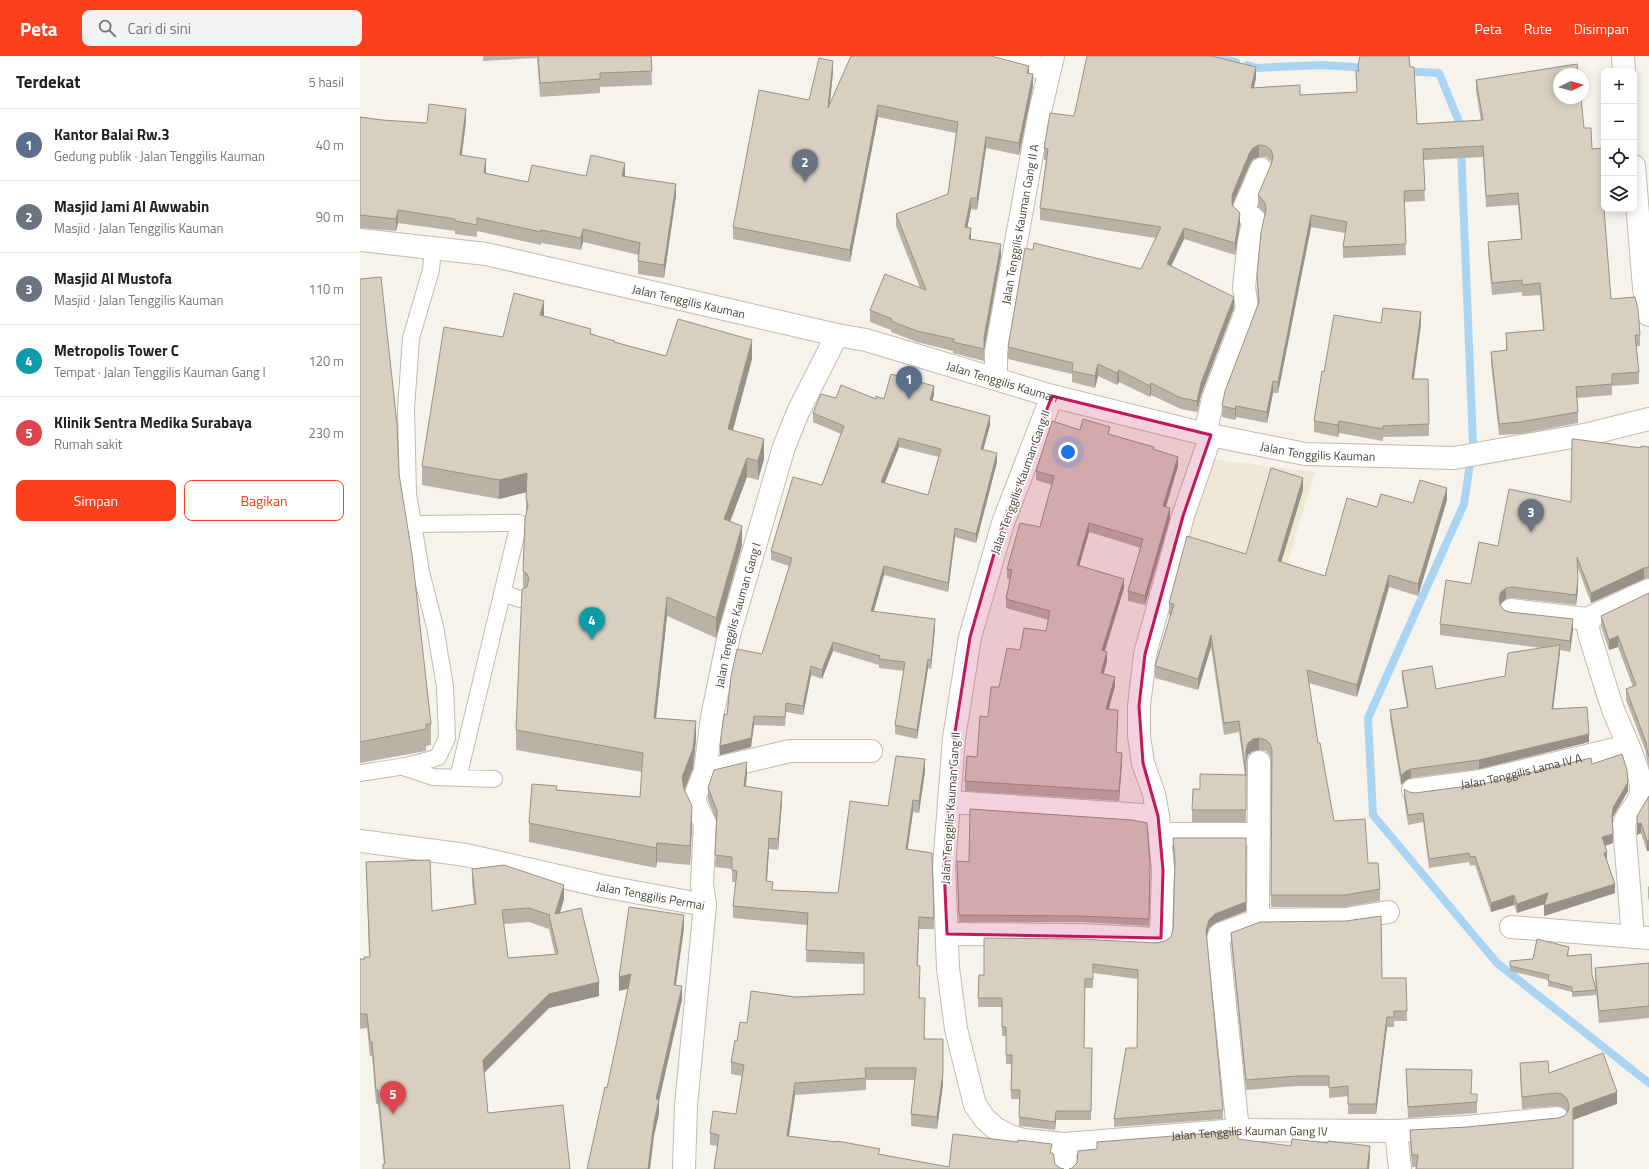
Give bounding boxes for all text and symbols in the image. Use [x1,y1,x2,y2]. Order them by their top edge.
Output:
search box [82,10,362,46]
text: Peta [20,14,58,43]
icon: search [96,17,118,39]
text: Cari di sini [128,17,191,40]
text: Peta [1475,18,1502,39]
text: Rute [1524,18,1552,39]
text: Disimpan [1574,18,1629,39]
north arrow [1553,68,1589,104]
map controls [1601,68,1637,212]
button: + [1601,68,1637,104]
text: Terdekat [16,69,80,95]
text: 5 hasil [308,72,344,92]
button: − [1601,104,1637,140]
text: Kantor Balai Rw.3 [54,123,170,146]
text: 1 [25,135,33,155]
text: 40 m [316,135,344,155]
button: locate [1601,140,1637,176]
street label: Jalan Tenggilis Kauman Gang II A [995,142,1043,306]
text: Gedung publik · Jalan Tenggilis Kauman [54,146,265,166]
pin: 2 [792,149,818,182]
button: layers [1601,176,1637,212]
text: Masjid Jami Al Awwabin [54,195,209,218]
text: 2 [25,207,33,227]
text: 90 m [316,207,344,227]
text: Masjid · Jalan Tenggilis Kauman [54,218,224,238]
text: Masjid Al Mustofa [54,267,172,290]
text: 3 [25,279,33,299]
text: 110 m [308,279,344,299]
street label: Jalan Tenggilis Kauman [630,279,747,323]
text: Masjid · Jalan Tenggilis Kauman [54,290,224,310]
text: Metropolis Tower C [54,339,179,362]
text: 4 [25,351,33,371]
text: 120 m [308,351,344,371]
street label: Jalan Tenggilis Kauman [944,355,1060,407]
text: Tempat · Jalan Tenggilis Kauman Gang I [54,362,266,382]
pin: 1 [896,366,922,399]
street label: Jalan Tenggilis Kauman Gang II [985,407,1055,557]
text: Klinik Sentra Medika Surabaya [54,411,252,434]
text: 5 [25,423,33,443]
text: 230 m [308,423,344,443]
text: Rumah sakit [54,434,122,454]
street label: Jalan Tenggilis Kauman [1259,436,1376,465]
your location [1058,442,1078,462]
button: Simpan [16,480,176,521]
button: Bagikan [184,480,344,521]
pin: 3 [1518,499,1544,532]
street label: Jalan Tenggilis Kauman Gang I [709,540,765,689]
pin: 4 [579,607,605,640]
street label: Jalan Tenggilis Kauman Gang II [935,731,965,885]
street label: Jalan Tenggilis Lama IV A [1459,748,1584,793]
street label: Jalan Tenggilis Permai [595,876,706,914]
pin: 5 [380,1081,406,1114]
street label: Jalan Tenggilis Kauman Gang IV [1171,1120,1328,1145]

